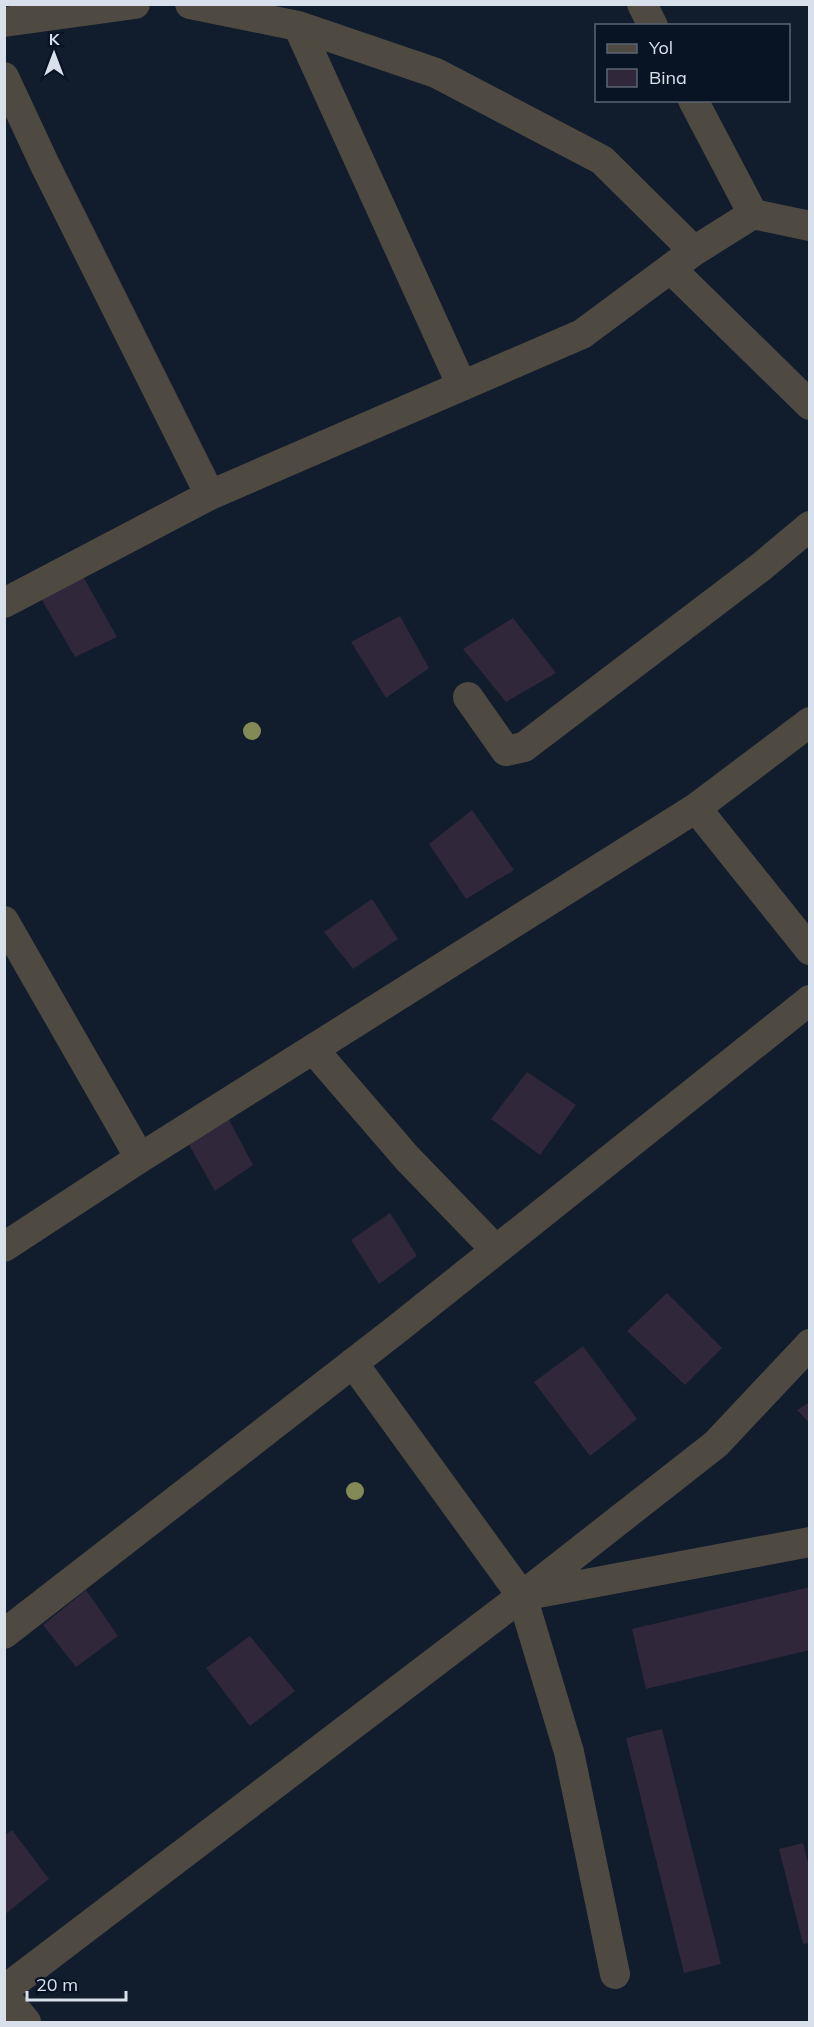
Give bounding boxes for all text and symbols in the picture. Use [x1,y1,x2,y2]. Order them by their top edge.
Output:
north arrow [24,24,84,84]
legend [595,24,790,102]
text: K [49,29,61,49]
text: Yol [648,36,673,59]
text: Bina [649,66,687,89]
scale bar [27,1964,126,2002]
text: 20 m [36,1973,78,1996]

